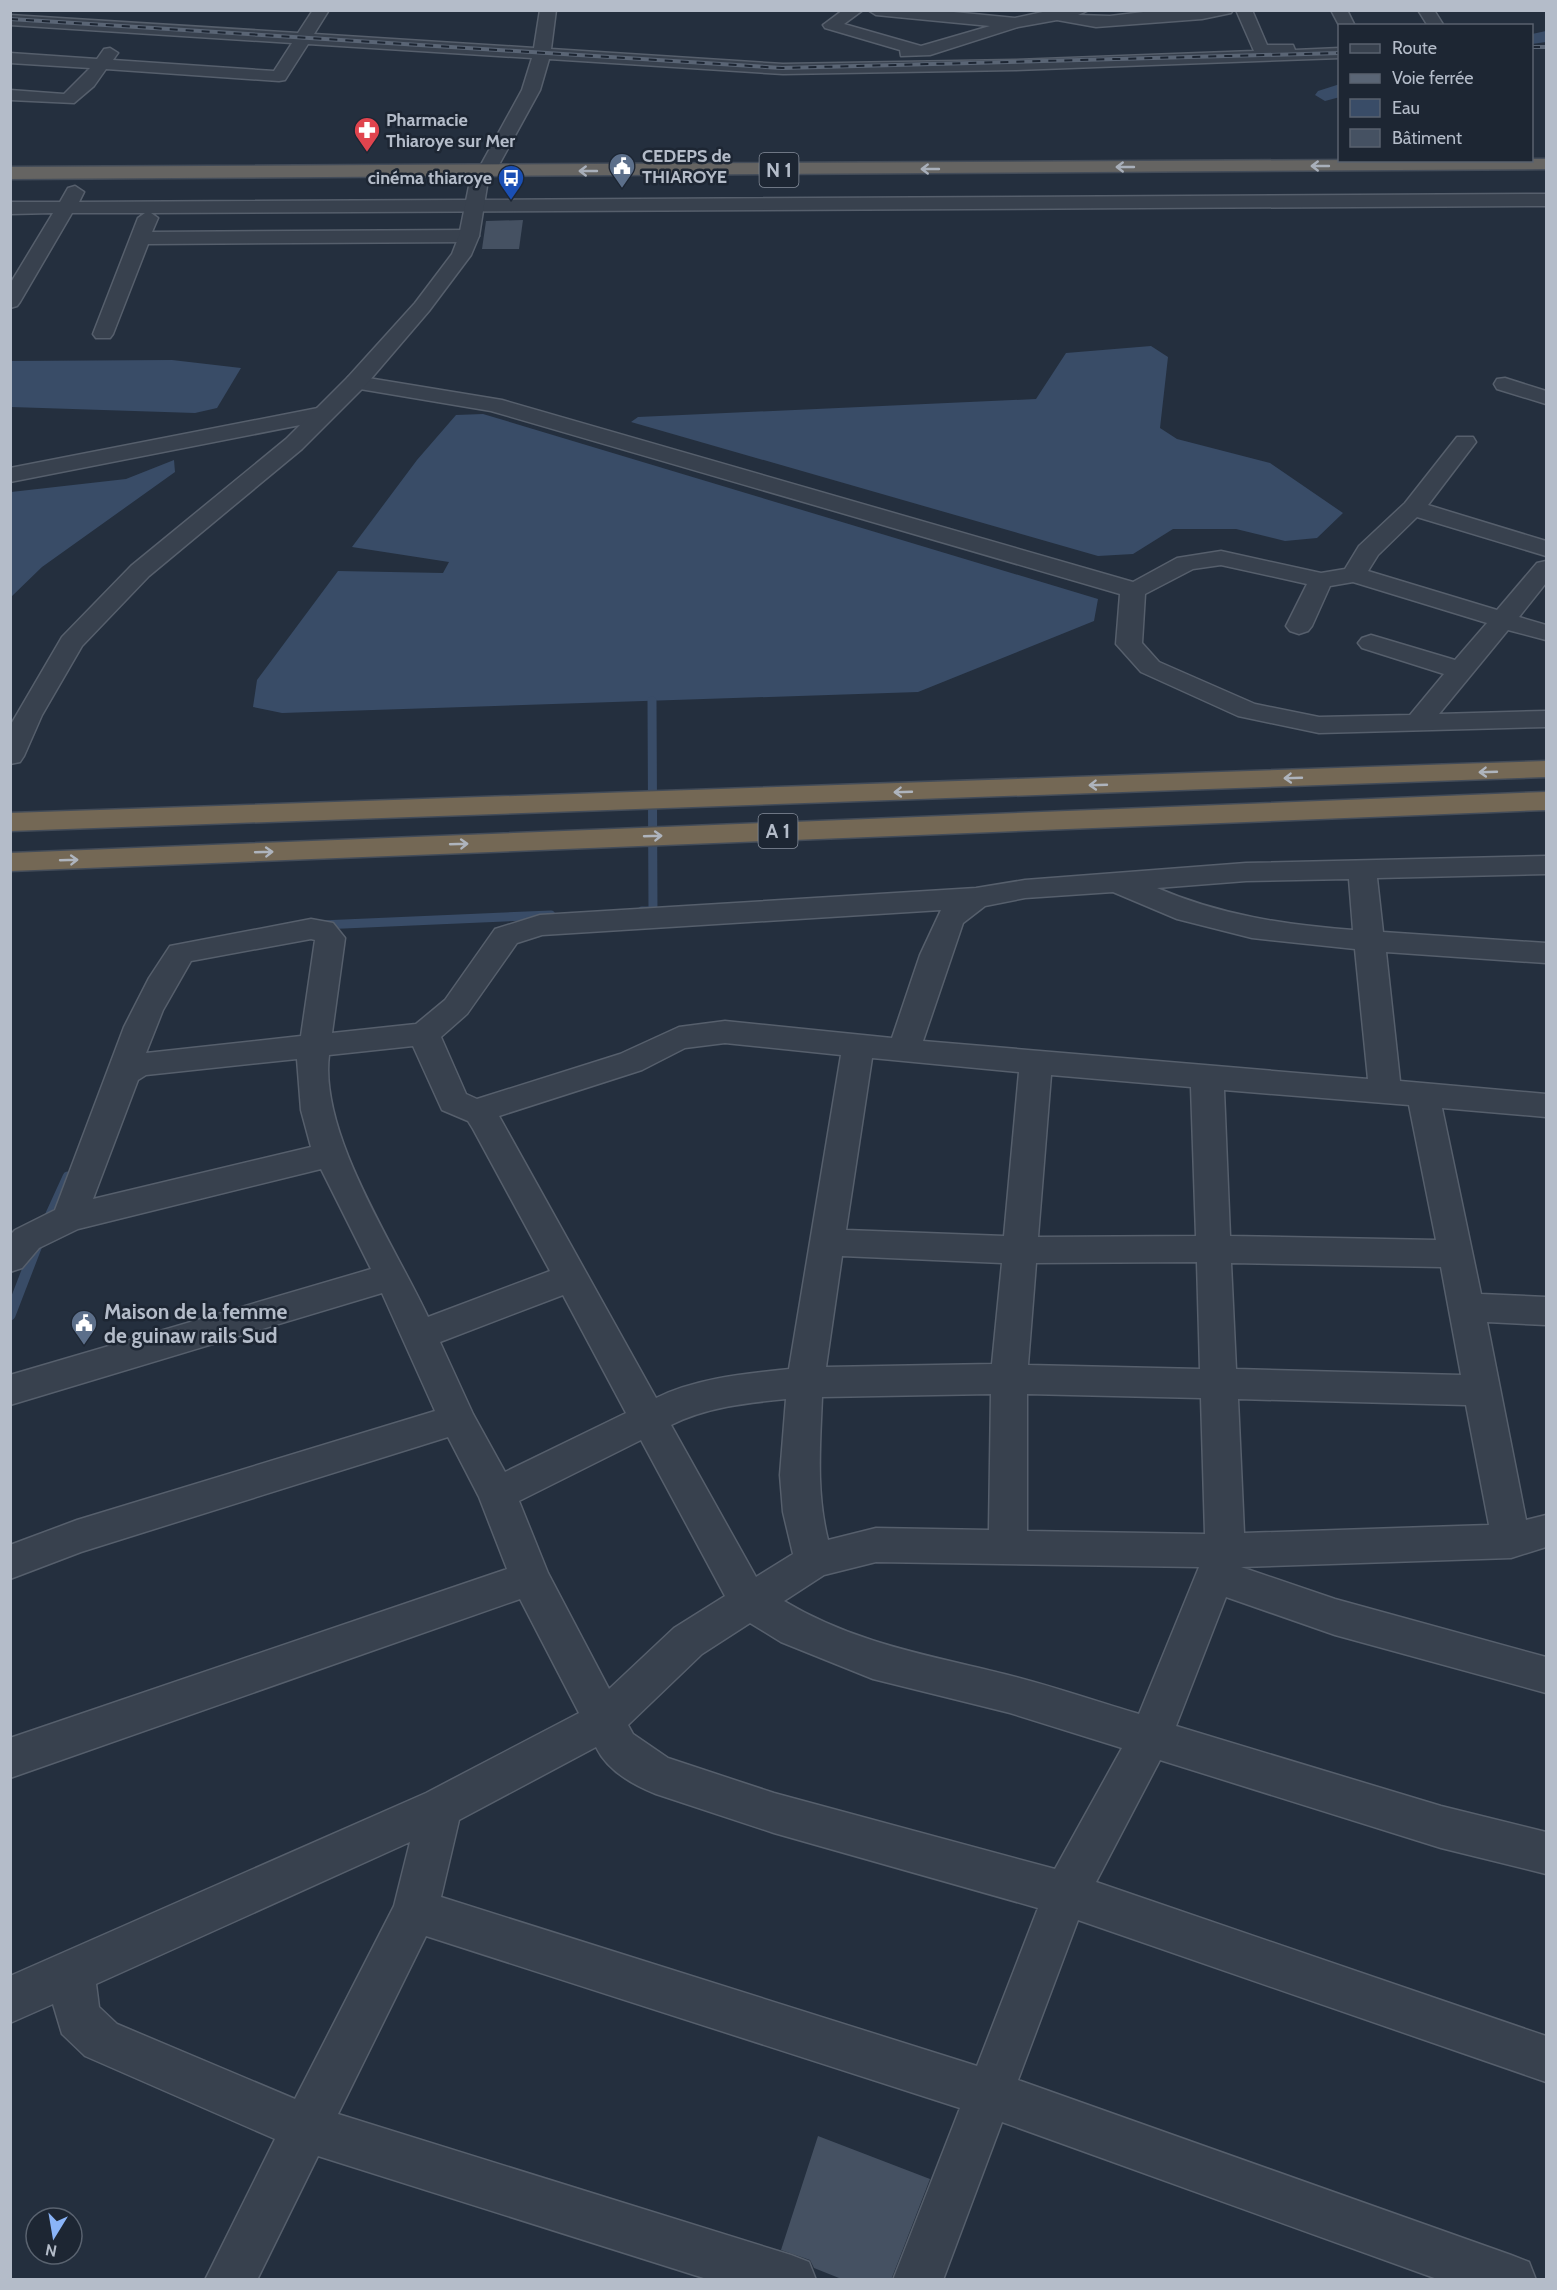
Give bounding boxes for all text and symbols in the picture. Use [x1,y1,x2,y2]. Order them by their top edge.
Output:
legend [1338,24,1533,162]
text: Route [1392,37,1437,59]
text: Voie ferrée [1392,67,1473,89]
text: Eau [1392,97,1420,119]
place label: Pharmacie Thiaroye sur Mer [386,109,515,152]
pharmacy icon: Pharmacie Thiaroye sur Mer [352,115,382,153]
text: Bâtiment [1392,127,1462,149]
place label: CEDEPS de THIAROYE [642,145,731,188]
public building icon: CEDEPS de THIAROYE [607,151,637,189]
road number: N 1 [760,153,798,187]
one-way arrow [1311,160,1331,172]
one-way arrow [1116,161,1136,173]
bus stop icon: cinéma thiaroye [496,163,526,201]
one-way arrow [921,163,941,175]
one-way arrow [579,165,599,177]
place label: cinéma thiaroye [368,167,492,189]
one-way arrow [1479,766,1499,777]
one-way arrow [1284,773,1304,784]
one-way arrow [1089,779,1109,791]
one-way arrow [894,786,914,797]
road number: A 1 [758,814,798,848]
one-way arrow [643,831,663,842]
one-way arrow [448,838,468,850]
one-way arrow [253,846,273,857]
one-way arrow [58,854,78,865]
place label: Maison de la femme de guinaw rails Sud [104,1299,288,1348]
public building icon: Maison de la femme de guinaw rails Sud [69,1308,99,1346]
north arrow [24,2206,84,2266]
text: N [44,2240,59,2261]

